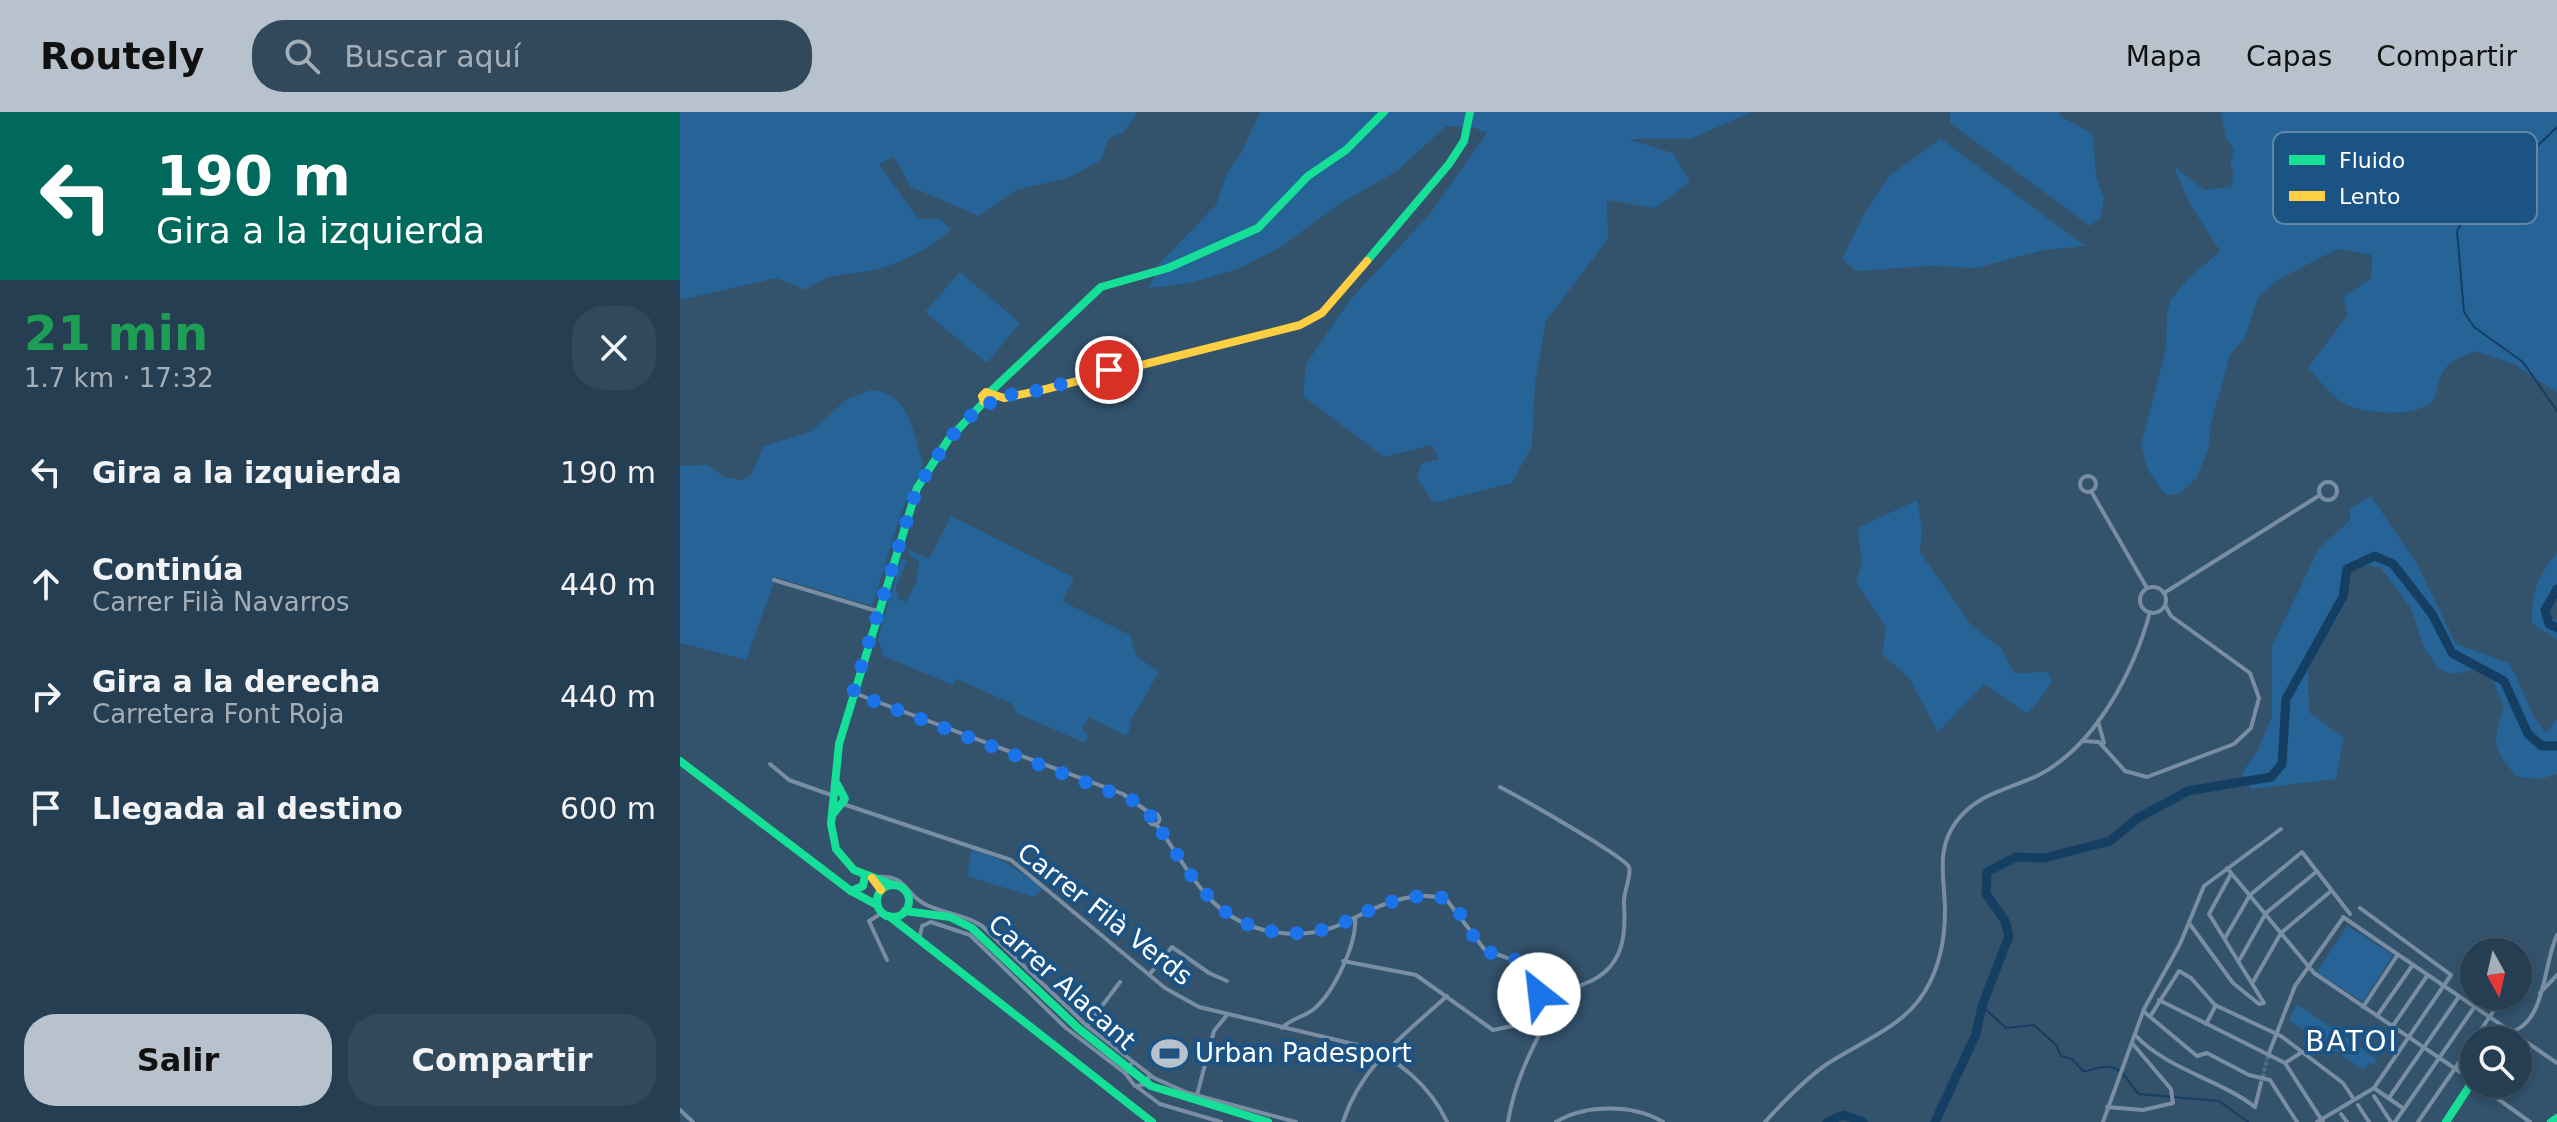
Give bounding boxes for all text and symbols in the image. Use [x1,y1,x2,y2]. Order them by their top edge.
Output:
search box [252,20,812,92]
text: Routely [40,34,204,78]
icon: search [280,34,324,78]
text: Buscar aquí [344,39,521,74]
text: Mapa [2126,40,2202,73]
text: Capas [2246,40,2332,73]
text: Compartir [2376,40,2517,73]
legend [2273,132,2537,224]
text: 190 m [156,143,351,208]
icon: left [24,144,128,248]
text: Fluido [2339,148,2405,173]
text: Lento [2339,184,2400,209]
text: Gira a la izquierda [156,210,485,251]
text: 21 min [24,305,208,361]
button: close [572,306,656,390]
pin [1075,336,1143,404]
icon: arrive [1087,348,1131,392]
text: 1.7 km · 17:32 [24,363,214,393]
icon: left [24,450,68,494]
text: Gira a la izquierda [92,455,402,490]
text: 190 m [560,455,656,490]
text: Continúa [92,552,244,587]
icon: ahead [24,562,68,606]
text: 440 m [560,567,656,602]
text: Carrer Filà Navarros [92,587,350,617]
text: Gira a la derecha [92,664,380,699]
icon: right [24,674,68,718]
text: 440 m [560,679,656,714]
text: Carretera Font Roja [92,699,344,729]
icon: arrive [24,786,68,830]
text: Llegada al destino [92,791,403,826]
text: 600 m [560,791,656,826]
street label: Carrer Filà Verds [1012,837,1198,991]
street label: Carrer Alacant [982,908,1142,1056]
north arrow [2460,938,2532,1010]
map controls [2460,938,2532,1098]
position arrow [1497,952,1581,1036]
button: Salir [24,1014,332,1106]
button: Compartir [348,1014,656,1106]
district label: BATOI [2305,1025,2399,1058]
button: search [2460,1026,2532,1098]
sports icon: Urban Padesport [1150,1034,1188,1072]
place label: Urban Padesport [1195,1038,1412,1068]

